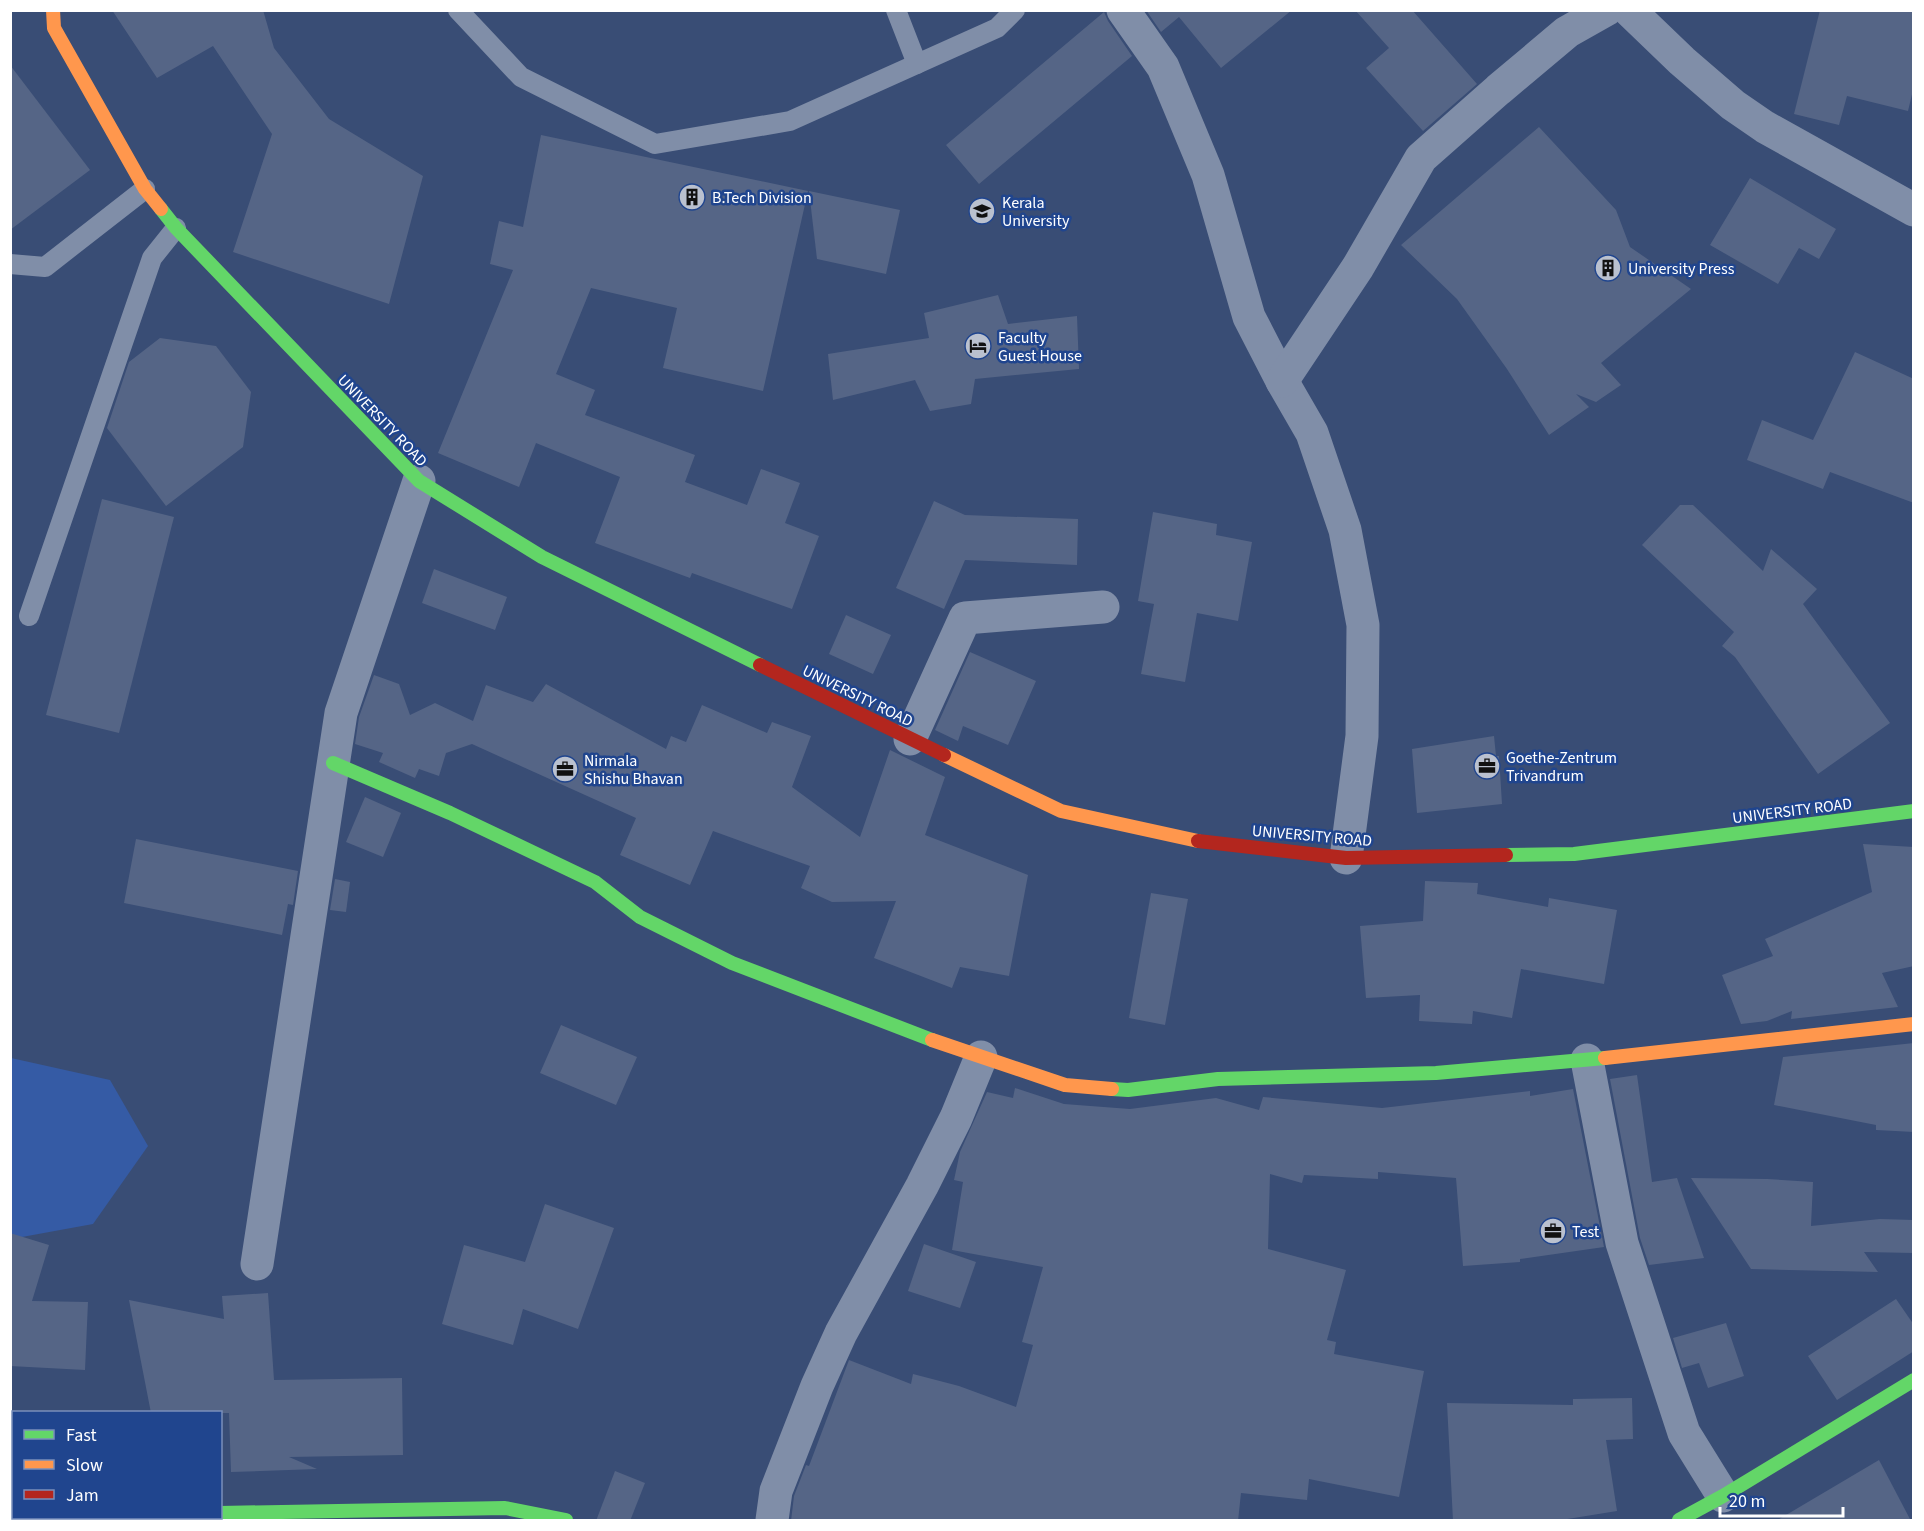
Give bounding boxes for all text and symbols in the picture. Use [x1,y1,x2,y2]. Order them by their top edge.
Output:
building icon: B.Tech Division [677,182,707,212]
place label: B.Tech Division [712,187,812,209]
place label: Kerala University [1002,192,1070,232]
school or university icon: Kerala University [967,196,997,226]
building icon: University Press [1593,253,1623,283]
place label: University Press [1628,258,1735,280]
place label: Faculty Guest House [998,327,1082,367]
hotel icon: Faculty Guest House [963,331,993,361]
street label: UNIVERSITY ROAD [333,370,432,472]
street label: UNIVERSITY ROAD [799,660,917,732]
place label: Goethe-Zentrum Trivandrum [1506,747,1617,787]
place label: Nirmala Shishu Bhavan [584,750,683,790]
office icon: Goethe-Zentrum Trivandrum [1472,751,1502,781]
office icon: Nirmala Shishu Bhavan [550,754,580,784]
street label: UNIVERSITY ROAD [1731,793,1853,829]
street label: UNIVERSITY ROAD [1251,820,1373,852]
office icon: Test [1538,1216,1568,1246]
place label: Test [1572,1221,1600,1243]
legend [12,1411,222,1519]
text: Fast [66,1423,97,1448]
text: Slow [66,1453,103,1478]
scale bar [1720,1480,1843,1518]
text: Jam [66,1483,99,1508]
text: 20 m [1729,1489,1765,1514]

